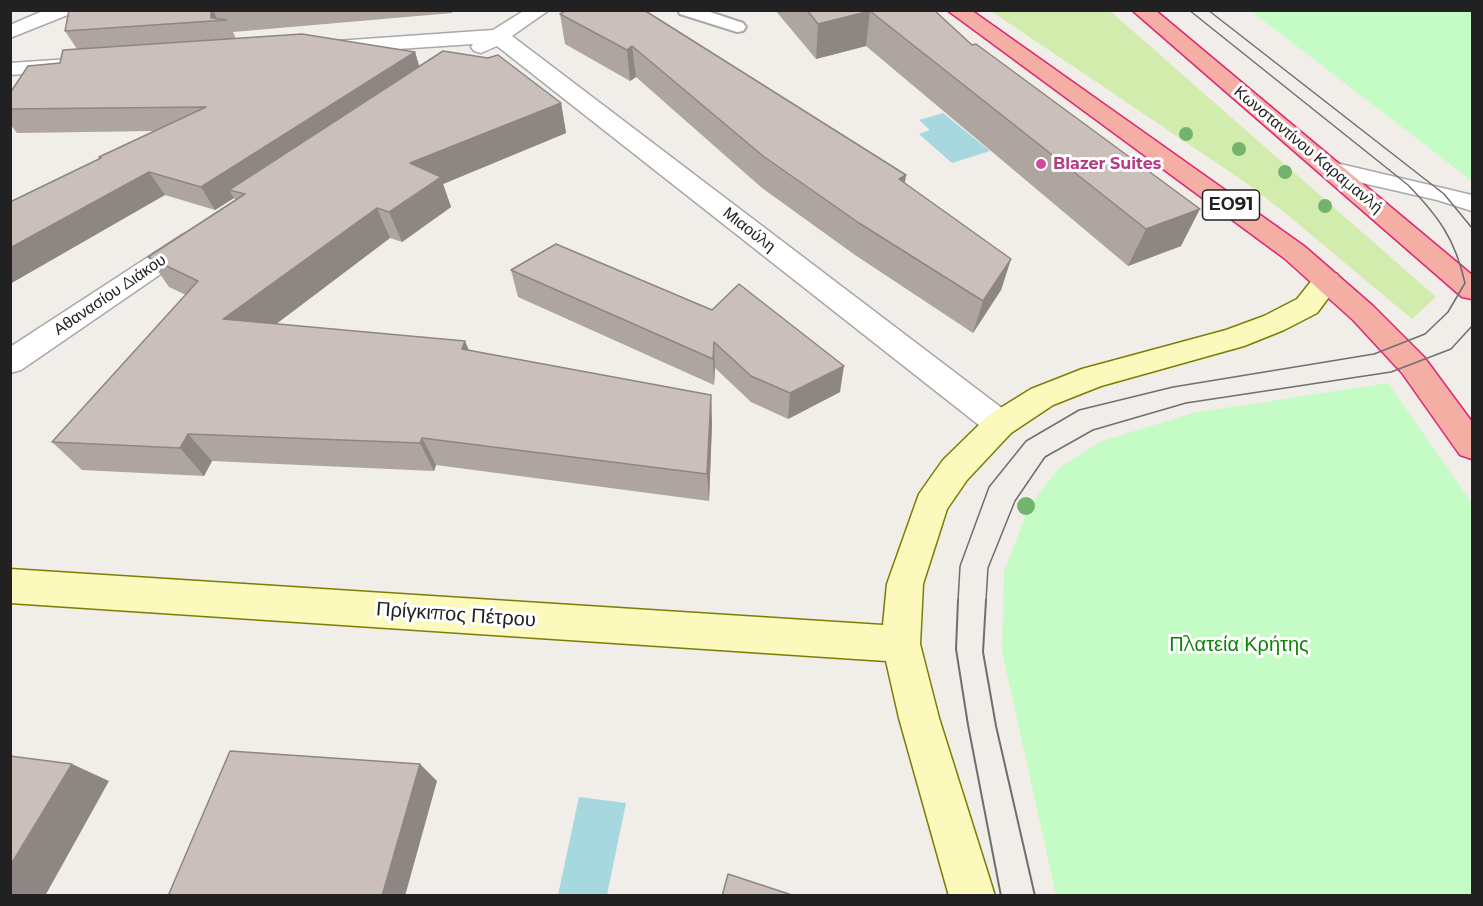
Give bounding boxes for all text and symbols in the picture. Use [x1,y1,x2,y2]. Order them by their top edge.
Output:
street label: Κωνσταντίνου Καραμανλή [1230,82,1386,218]
place label: Blazer Suites [1053,154,1161,174]
marker: Blazer Suites [1034,157,1048,171]
road number: ΕΟ91 [1202,190,1260,220]
street label: Μιαούλη [719,204,779,256]
street label: Αθανασίου Διάκου [50,250,170,340]
street label: Πρίγκιπος Πέτρου [375,597,537,633]
park label: Πλατεία Κρήτης [1169,633,1309,657]

